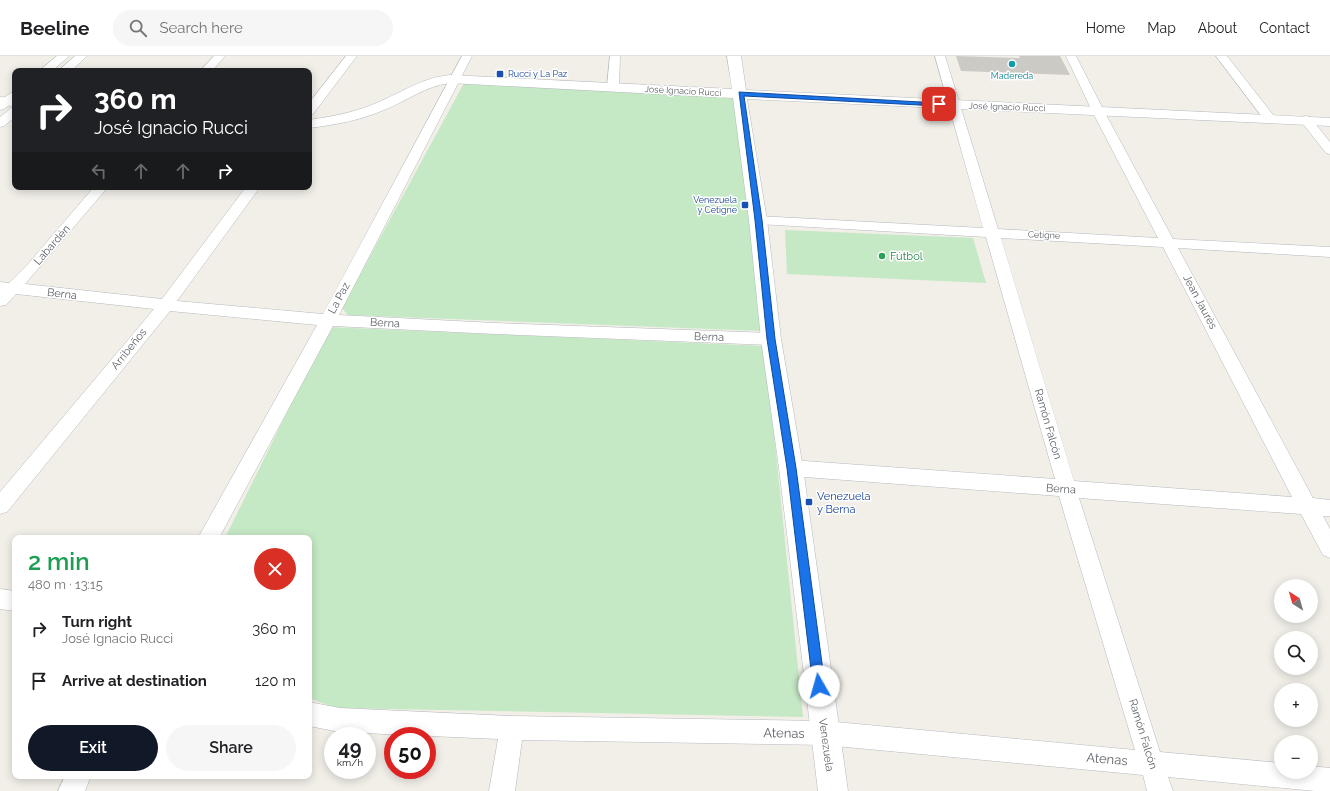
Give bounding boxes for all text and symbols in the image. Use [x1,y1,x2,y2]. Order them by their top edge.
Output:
search box [113,10,393,46]
text: Beeline [20,17,89,39]
icon: search [127,17,149,39]
text: Search here [159,19,243,37]
text: Home [1086,20,1125,36]
text: Map [1147,20,1176,36]
text: About [1198,20,1237,36]
text: Contact [1259,20,1310,36]
marker: Madereda [1007,59,1017,69]
marker: Rucci y La Paz [495,69,505,79]
place label: Rucci y La Paz [508,69,568,79]
place label: Madereda [991,71,1033,81]
text: 360 m [94,83,177,116]
icon: right [28,84,80,136]
street label: José Ignacio Rucci [644,84,722,98]
pin [922,87,956,121]
icon: arrive [928,93,950,115]
street label: José Ignacio Rucci [968,101,1046,113]
text: José Ignacio Rucci [94,117,248,138]
icon: left [88,160,110,182]
icon: ahead [130,160,152,182]
icon: ahead [172,160,194,182]
icon: right [214,160,236,182]
place label: Venezuela y Cetigne [693,195,738,215]
marker: Venezuela y Cetigne [740,200,750,210]
street label: Labardén [31,222,73,268]
street label: Cetigne [1028,229,1061,241]
place label: Fútbol [890,250,923,263]
marker: Fútbol [877,251,887,261]
street label: Jean Jaurès [1180,273,1220,331]
street label: La Paz [325,280,353,316]
street label: Berna [46,286,78,302]
street label: Berna [370,316,400,330]
street label: Arribeños [109,326,149,372]
street label: Berna [694,330,724,344]
street label: Ramón Falcón [1032,387,1064,461]
street label: Berna [1046,481,1076,497]
place label: Venezuela y Berna [817,490,870,516]
marker: Venezuela y Berna [804,497,814,507]
text: 2 min [28,547,90,576]
button: close [254,548,296,590]
text: 480 m · 13:15 [28,577,103,592]
north arrow [1274,579,1318,623]
map controls [1274,579,1318,779]
text: Turn right [62,613,132,631]
icon: right [28,618,50,640]
text: 360 m [252,620,296,638]
text: José Ignacio Rucci [62,631,173,646]
button: search [1274,631,1318,675]
position arrow [798,665,840,707]
icon: arrive [28,670,50,692]
text: Arrive at destination [62,672,207,690]
text: 120 m [255,672,296,690]
button: + [1274,683,1318,727]
street label: Ramón Falcón [1126,697,1160,771]
street label: Venezuela [816,718,836,772]
button: Exit [28,725,158,771]
button: Share [166,725,296,771]
street label: Atenas [763,725,805,741]
speed limit sign: 50 [384,727,436,779]
button: − [1274,735,1318,779]
text: 49 [338,736,362,760]
street label: Atenas [1086,750,1128,768]
text: km/h [337,757,363,768]

